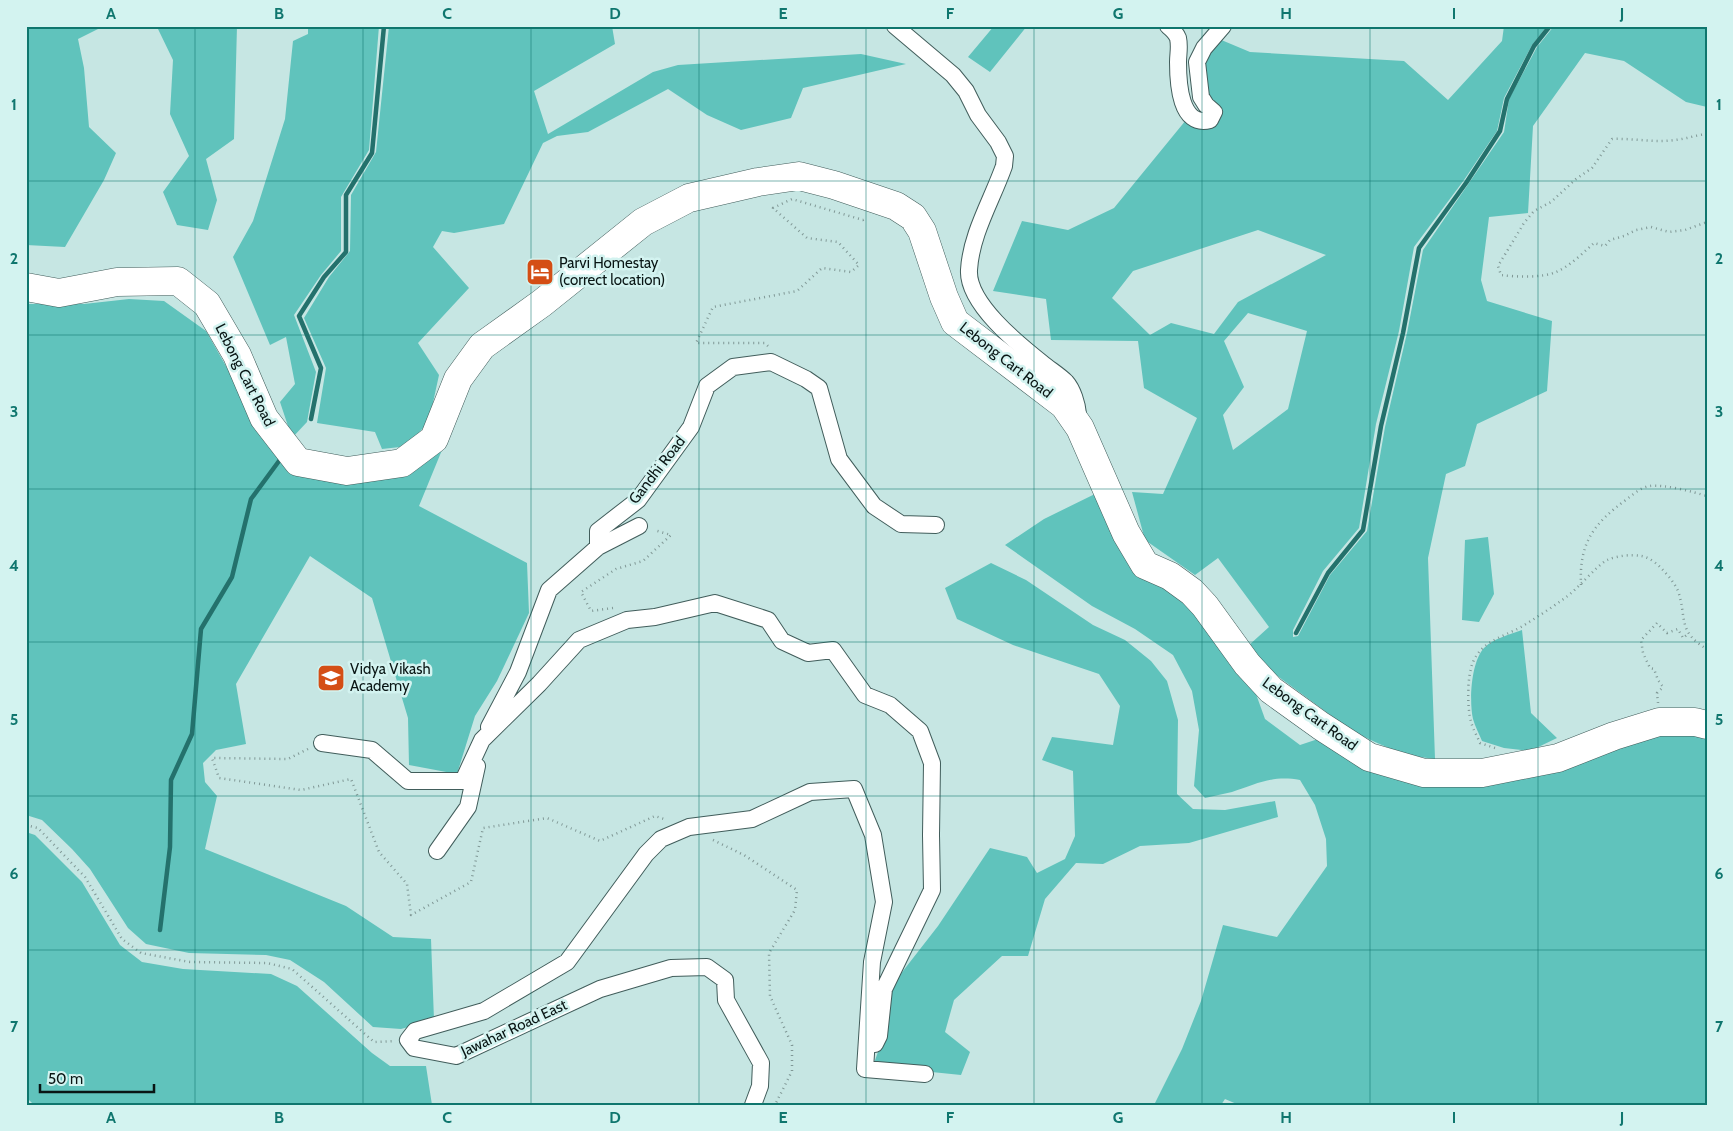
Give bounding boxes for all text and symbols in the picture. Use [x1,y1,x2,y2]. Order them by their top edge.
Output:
text: A [106,4,116,23]
text: B [274,4,284,23]
text: C [442,4,452,23]
text: D [609,4,621,23]
text: E [778,4,788,23]
text: F [946,4,955,23]
text: G [1113,4,1123,23]
text: H [1280,4,1292,23]
text: I [1452,4,1456,23]
text: J [1619,4,1624,23]
text: 1 [11,95,17,114]
text: 1 [1716,95,1722,114]
text: 2 [10,249,18,268]
text: 2 [1715,249,1723,268]
place label: Parvi Homestay (correct location) [559,254,665,289]
hotel icon: Parvi Homestay (correct location) [525,257,555,287]
street label: Lebong Cart Road [956,318,1056,402]
street label: Lebong Cart Road [211,321,279,429]
text: 3 [10,402,18,421]
text: 3 [1715,402,1723,421]
street label: Gandhi Road [625,432,689,508]
text: 4 [9,556,19,575]
text: 4 [1714,556,1724,575]
place label: Vidya Vikash Academy [350,660,431,695]
school or university icon: Vidya Vikash Academy [316,663,346,693]
street label: Lebong Cart Road [1259,674,1361,754]
text: 5 [10,710,18,729]
text: 5 [1715,710,1723,729]
text: 6 [10,864,19,883]
text: 6 [1715,864,1724,883]
street label: Jawahar Road East [457,996,570,1061]
text: 7 [10,1017,19,1036]
text: 7 [1715,1017,1724,1036]
scale bar [40,1061,154,1093]
text: 50 m [48,1070,83,1088]
text: A [106,1108,116,1127]
text: B [274,1108,284,1127]
text: C [442,1108,452,1127]
text: D [609,1108,621,1127]
text: E [778,1108,788,1127]
text: F [946,1108,955,1127]
text: G [1113,1108,1123,1127]
text: H [1280,1108,1292,1127]
text: I [1452,1108,1456,1127]
text: J [1619,1108,1624,1127]

